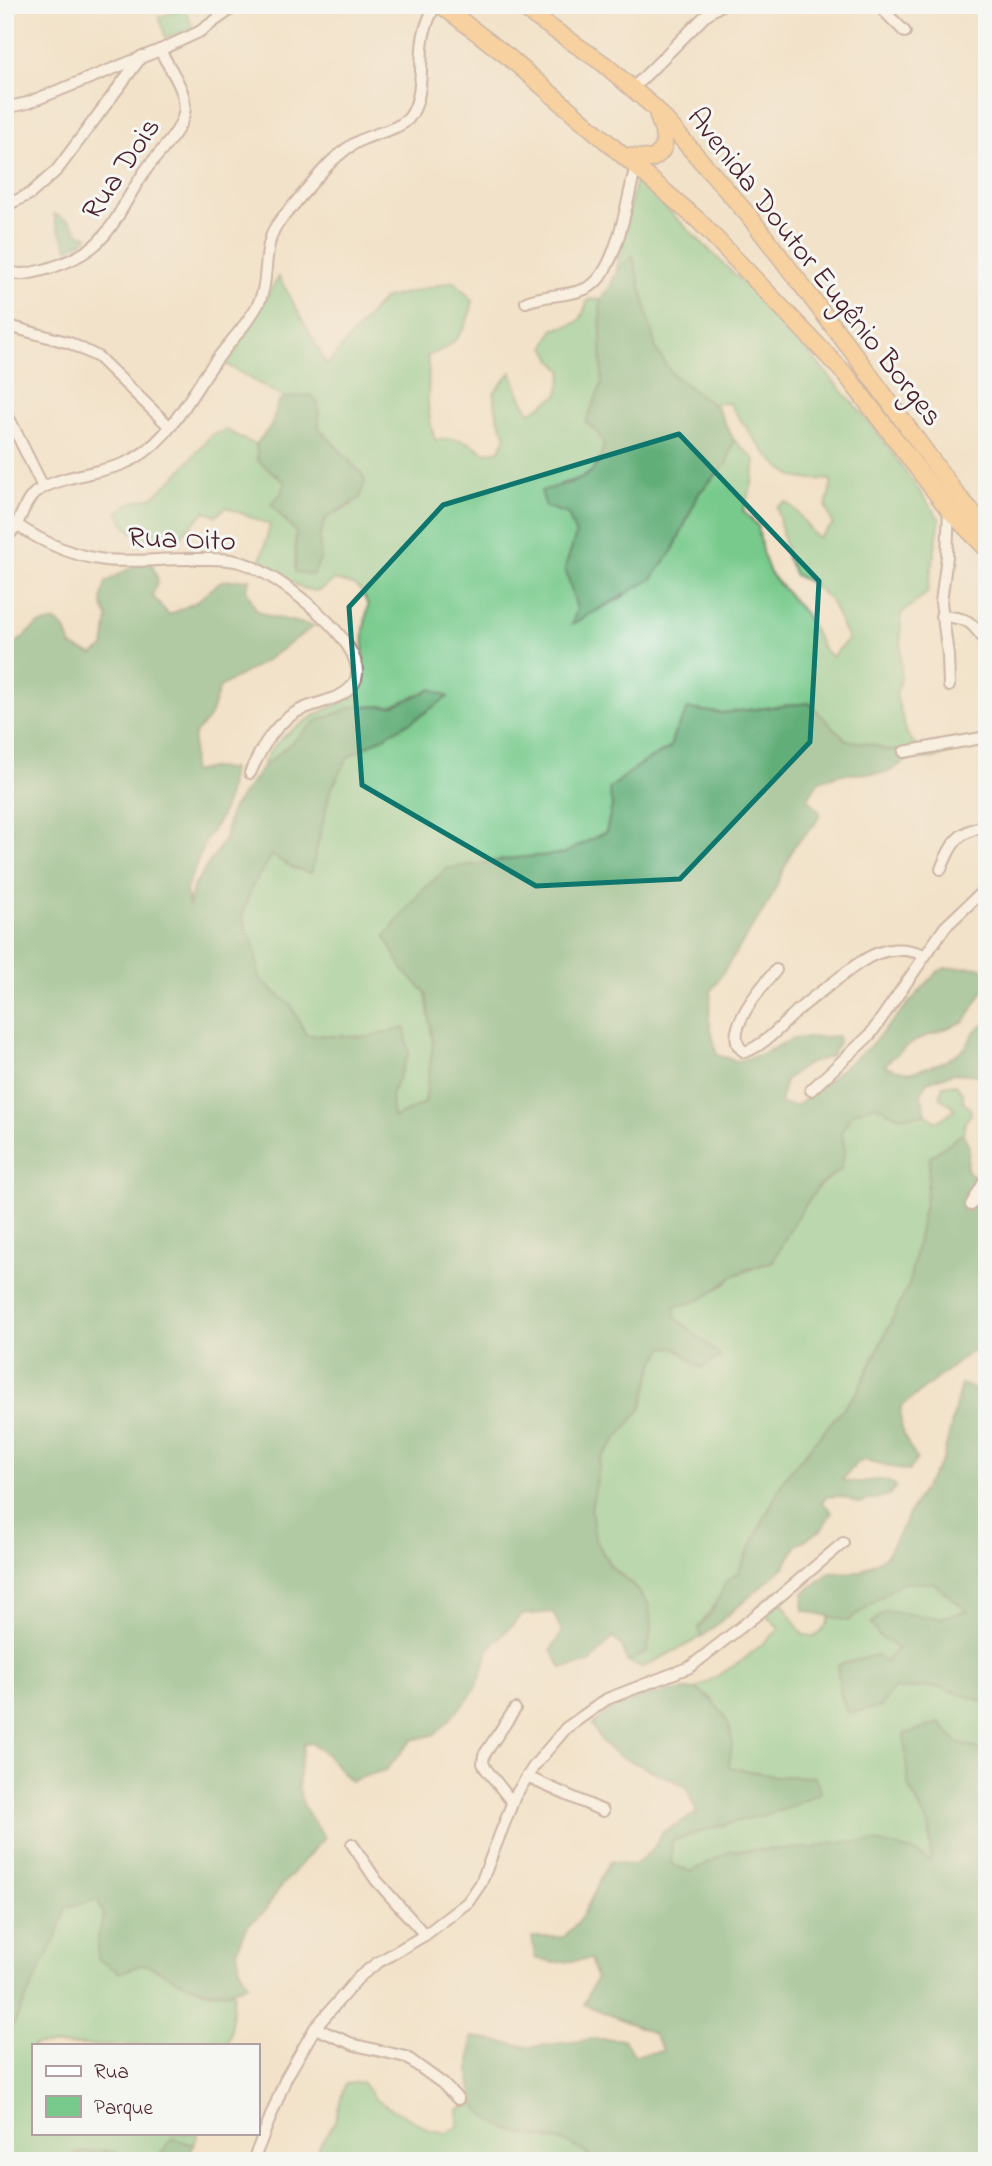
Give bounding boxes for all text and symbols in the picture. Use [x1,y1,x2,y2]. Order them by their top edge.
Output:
street label: Avenida Doutor Eugênio Borges [675,99,953,437]
street label: Rua Dois [72,109,173,230]
street label: Rua Oito [127,517,237,565]
legend [32,2044,259,2134]
text: Rua [94,2058,129,2088]
text: Parque [94,2094,153,2124]

